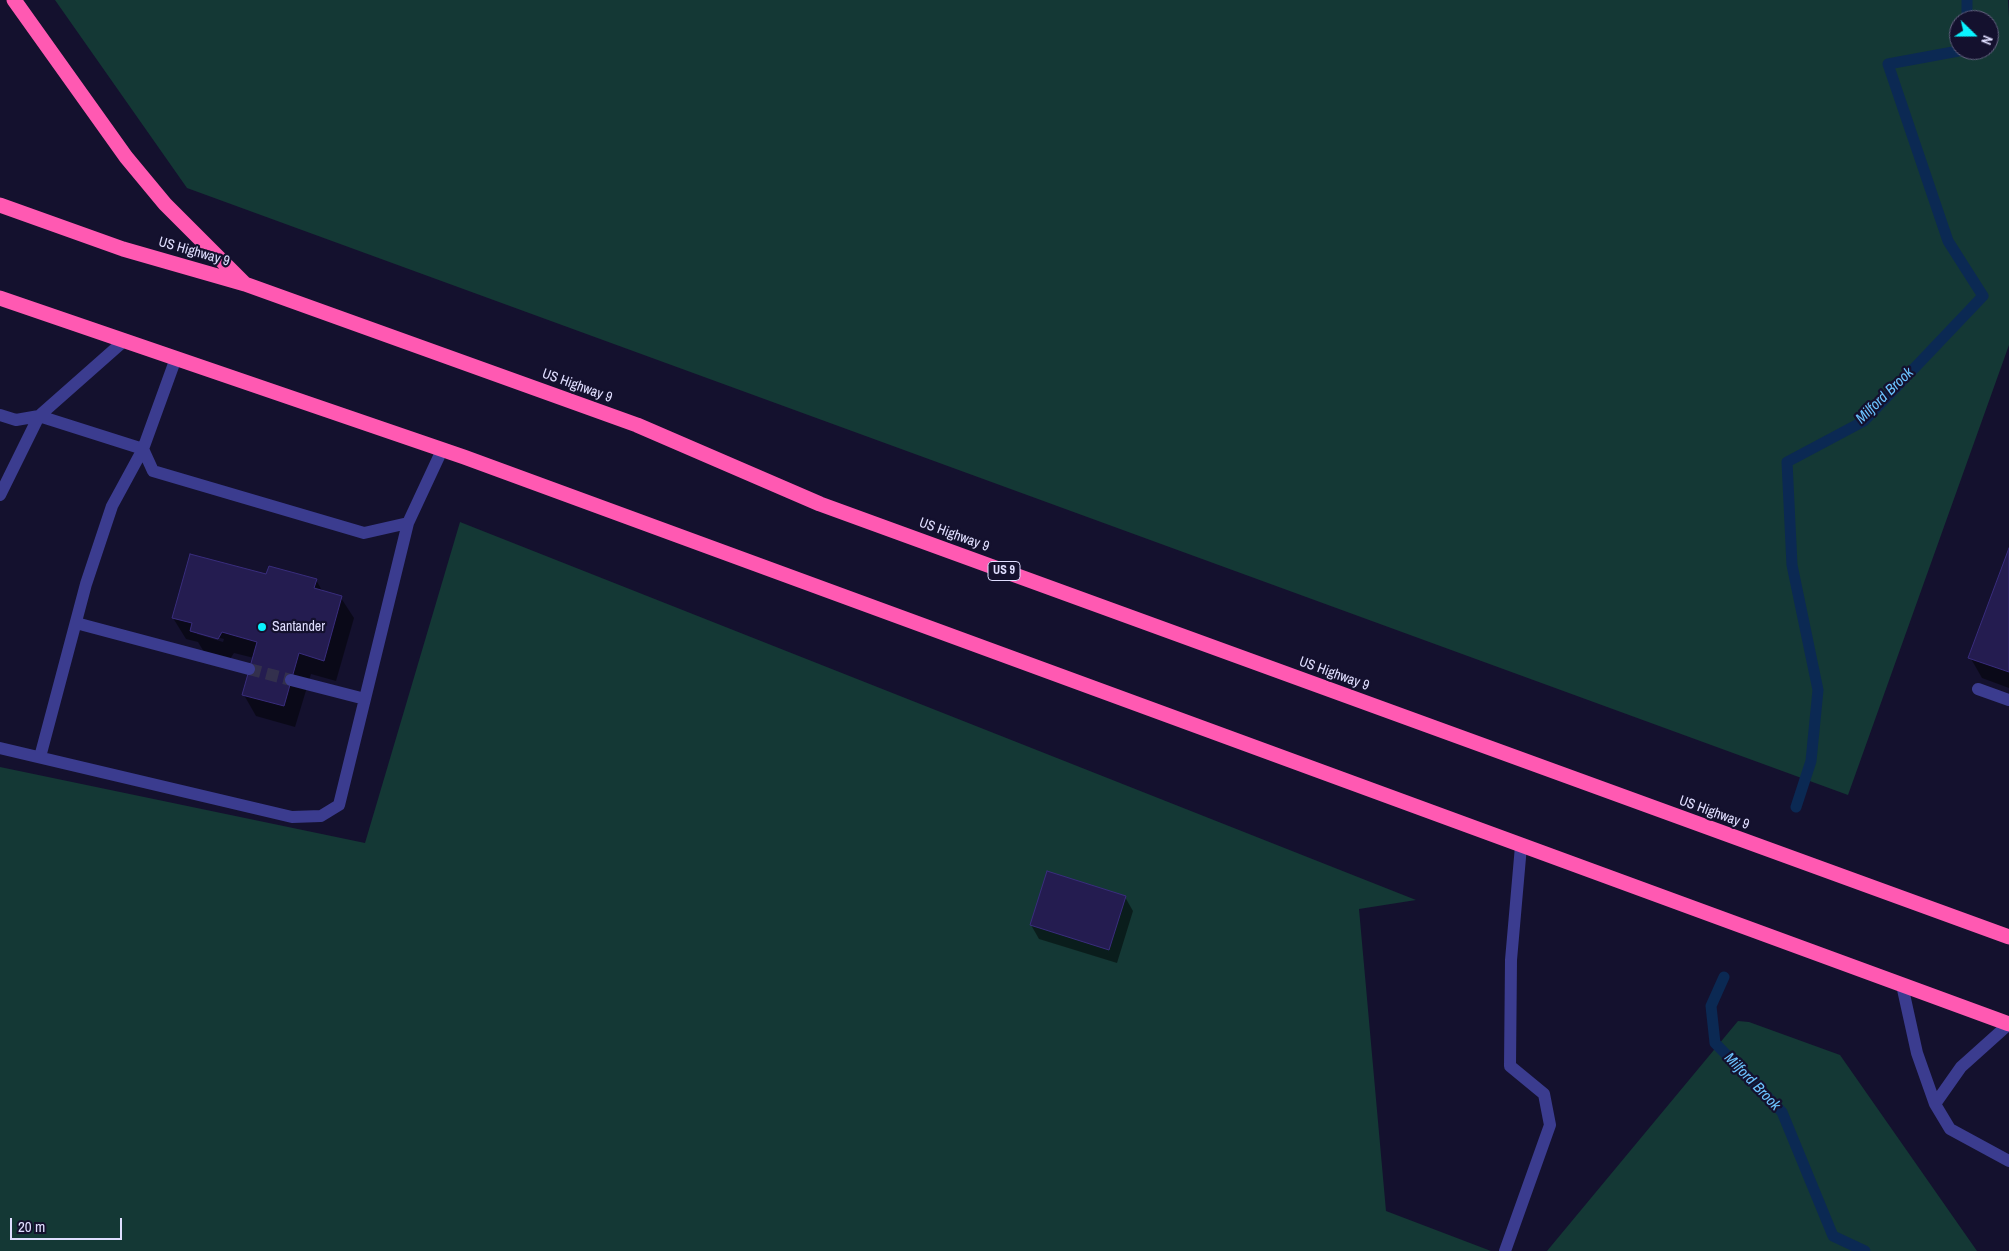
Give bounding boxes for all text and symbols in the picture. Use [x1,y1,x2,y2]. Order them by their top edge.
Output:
north arrow [1949,10,1999,60]
text: N [1977,33,1997,47]
street label: US Highway 9 [156,234,232,270]
water label: Milford Brook [1852,364,1918,428]
street label: US Highway 9 [540,366,614,406]
street label: US Highway 9 [917,515,991,555]
road number: US 9 [988,562,1020,580]
place label: Santander [272,619,325,635]
marker: Santander [256,621,268,633]
street label: US Highway 9 [1297,654,1371,694]
street label: US Highway 9 [1677,793,1751,833]
water label: Milford Brook [1720,1049,1784,1115]
scale bar [12,1208,125,1240]
text: 20 m [18,1216,45,1237]

